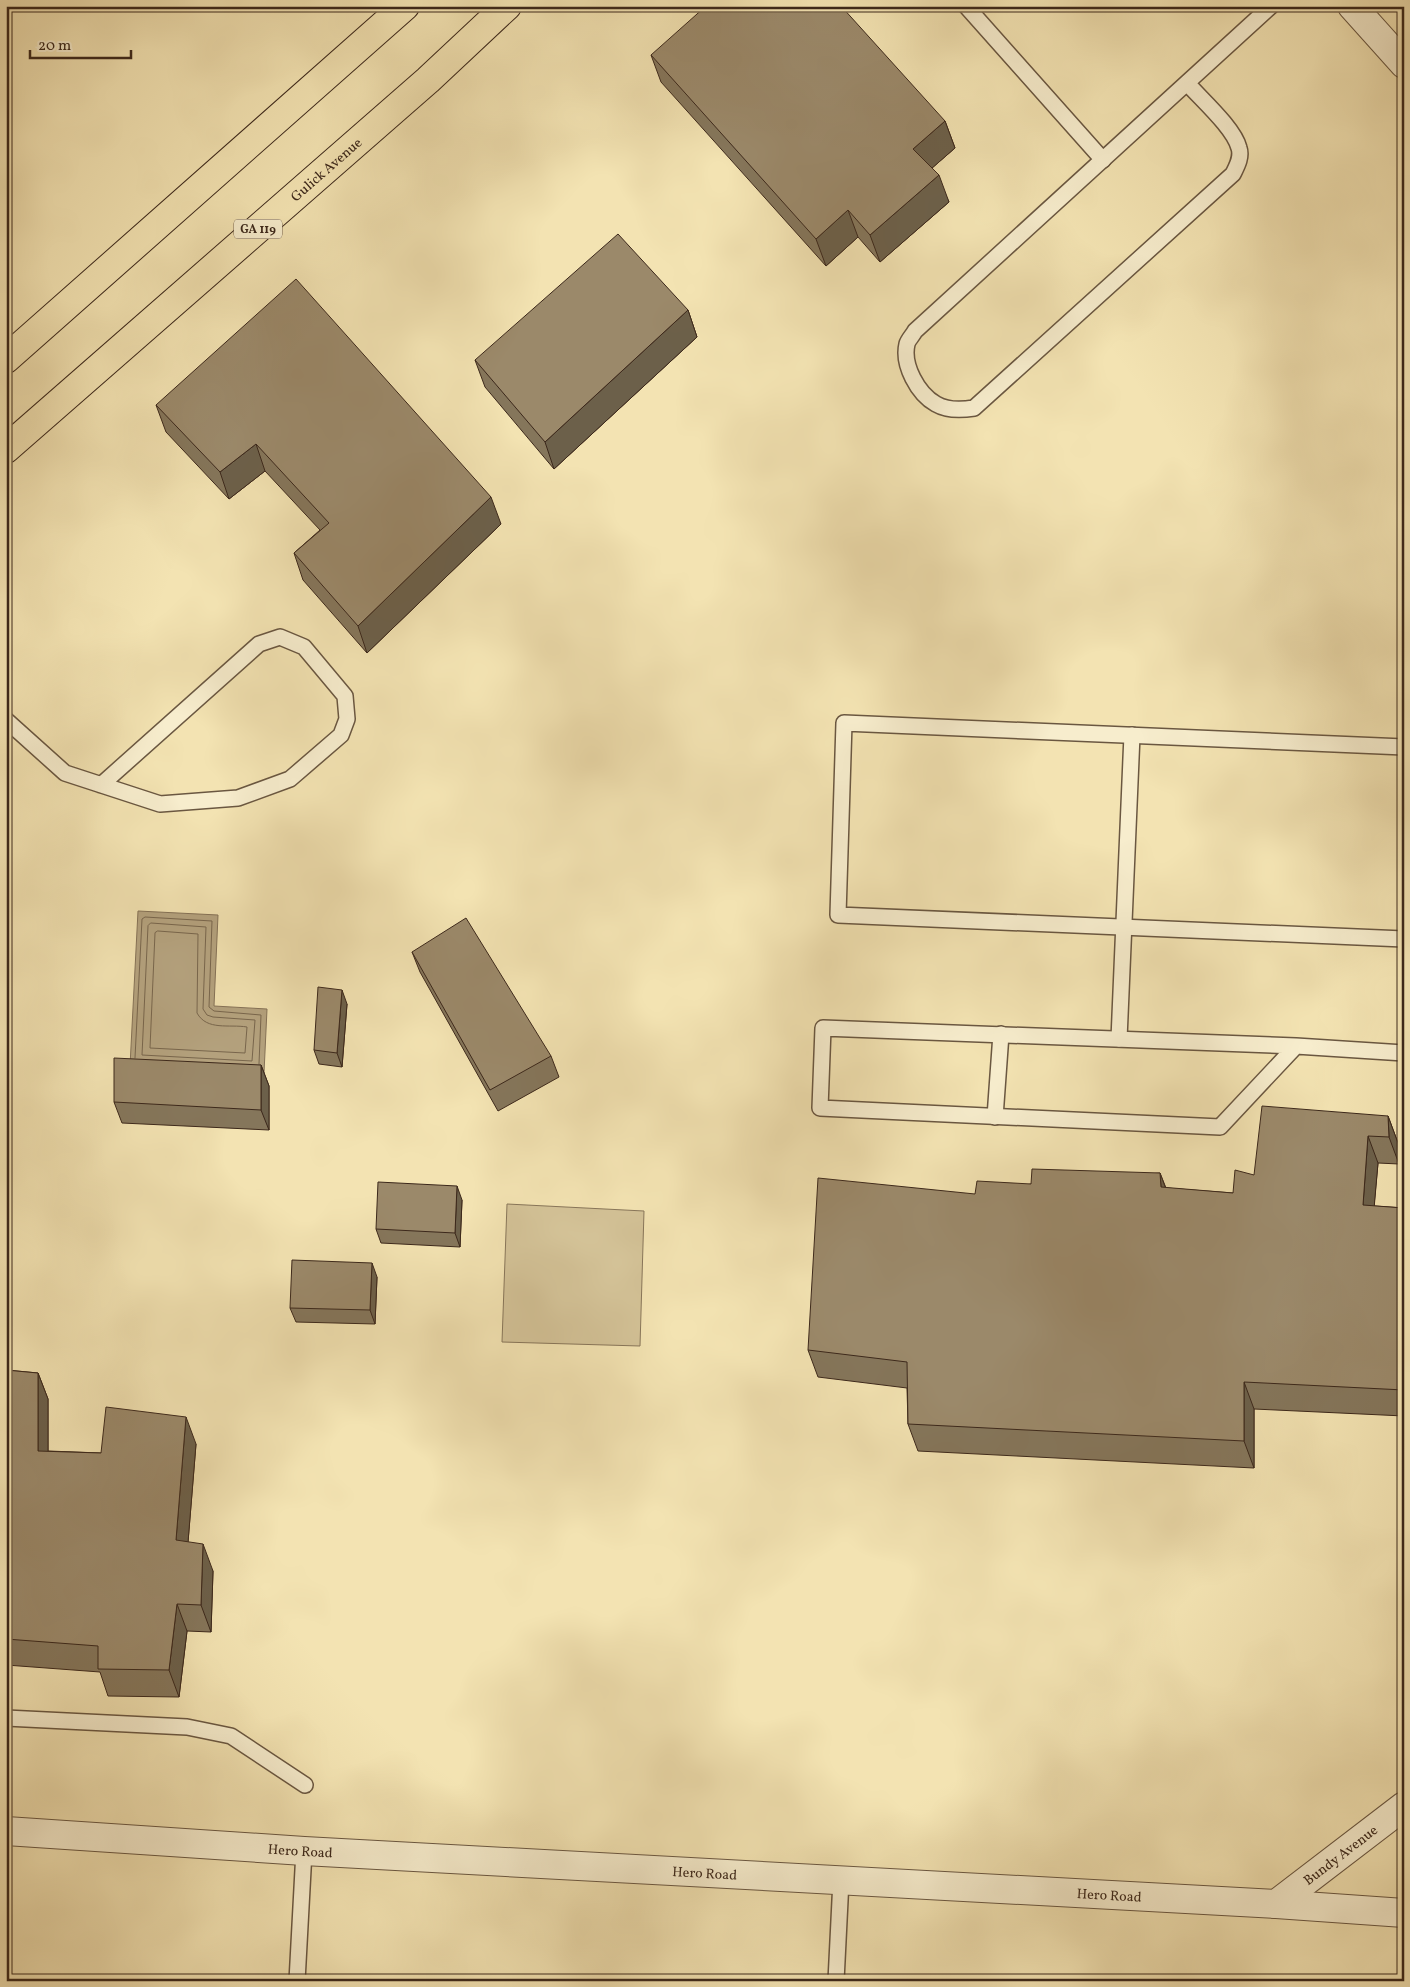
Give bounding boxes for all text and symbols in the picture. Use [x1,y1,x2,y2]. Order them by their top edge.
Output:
scale bar [30,28,131,60]
text: 20 m [38,36,71,57]
street label: Gulick Avenue [287,134,367,207]
road number: GA 119 [234,220,282,238]
street label: Bundy Avenue [1300,1821,1383,1890]
street label: Hero Road [267,1841,333,1864]
street label: Hero Road [672,1863,738,1886]
street label: Hero Road [1076,1885,1142,1908]

